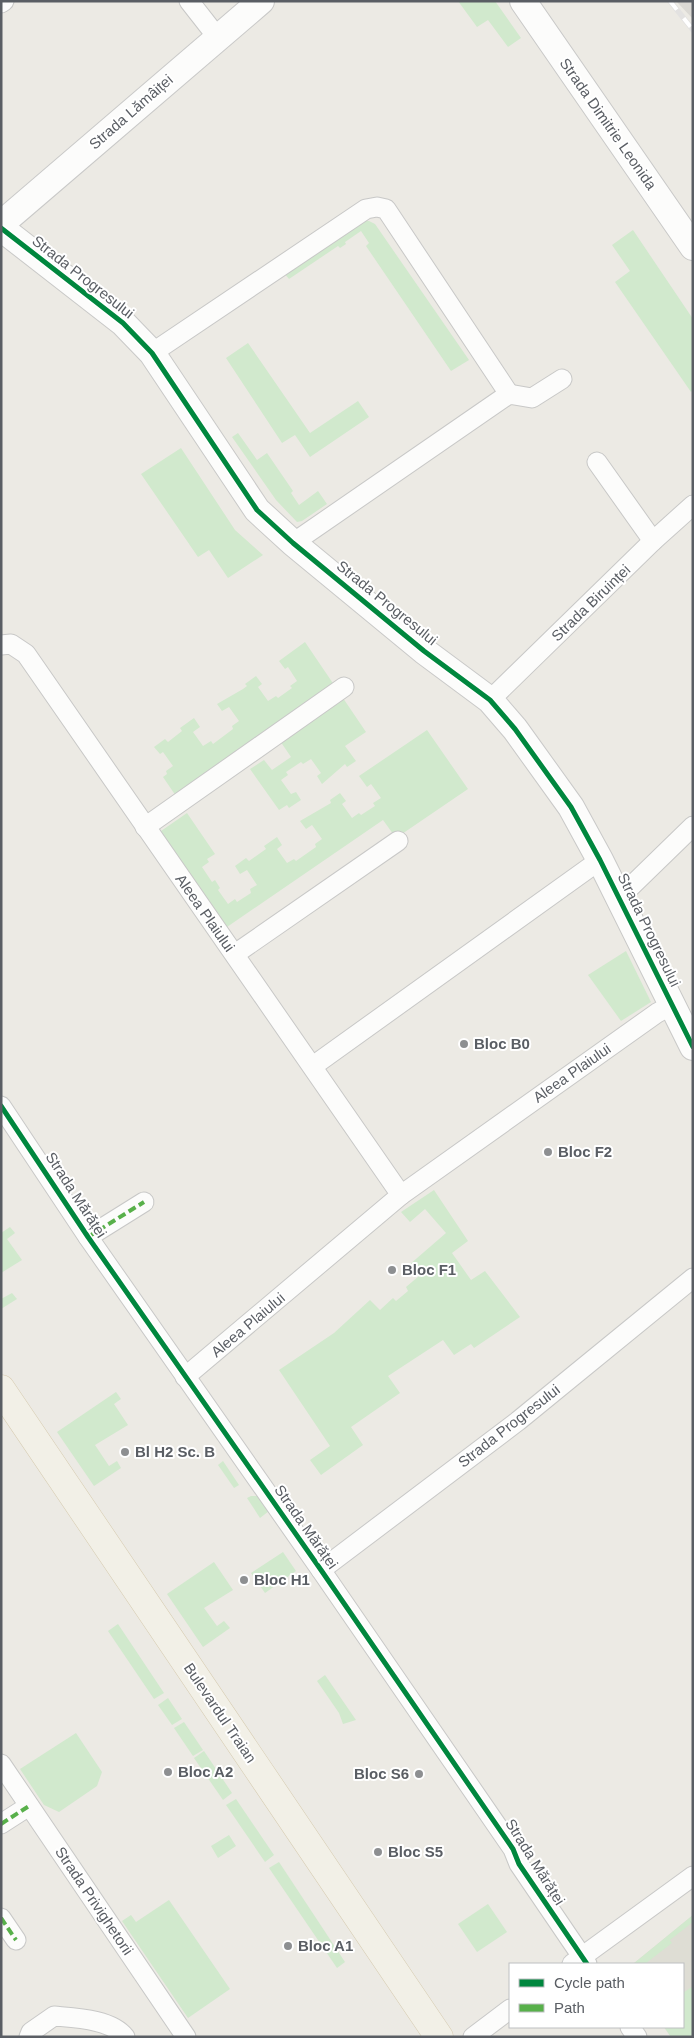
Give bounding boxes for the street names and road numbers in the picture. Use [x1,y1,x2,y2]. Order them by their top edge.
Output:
street label: Strada Dimitrie Leonida [556,55,661,193]
street label: Strada Lămâiței [85,71,176,153]
street label: Strada Progresului [29,232,137,322]
street label: Strada Progresului [334,557,441,648]
street label: Strada Biruinței [548,561,633,644]
street label: Strada Progresului [615,870,684,989]
street label: Aleea Plaiului [172,871,238,955]
street label: Aleea Plaiului [530,1040,614,1106]
street label: Strada Mărăței [42,1149,110,1241]
street label: Aleea Plaiului [207,1289,288,1360]
street label: Strada Progresului [455,1381,563,1471]
street label: Strada Mărăței [271,1482,342,1572]
street label: Bulevardul Traian [181,1660,260,1766]
street label: Strada Mărăței [502,1816,569,1908]
street label: Strada Privighetorii [52,1843,137,1958]

